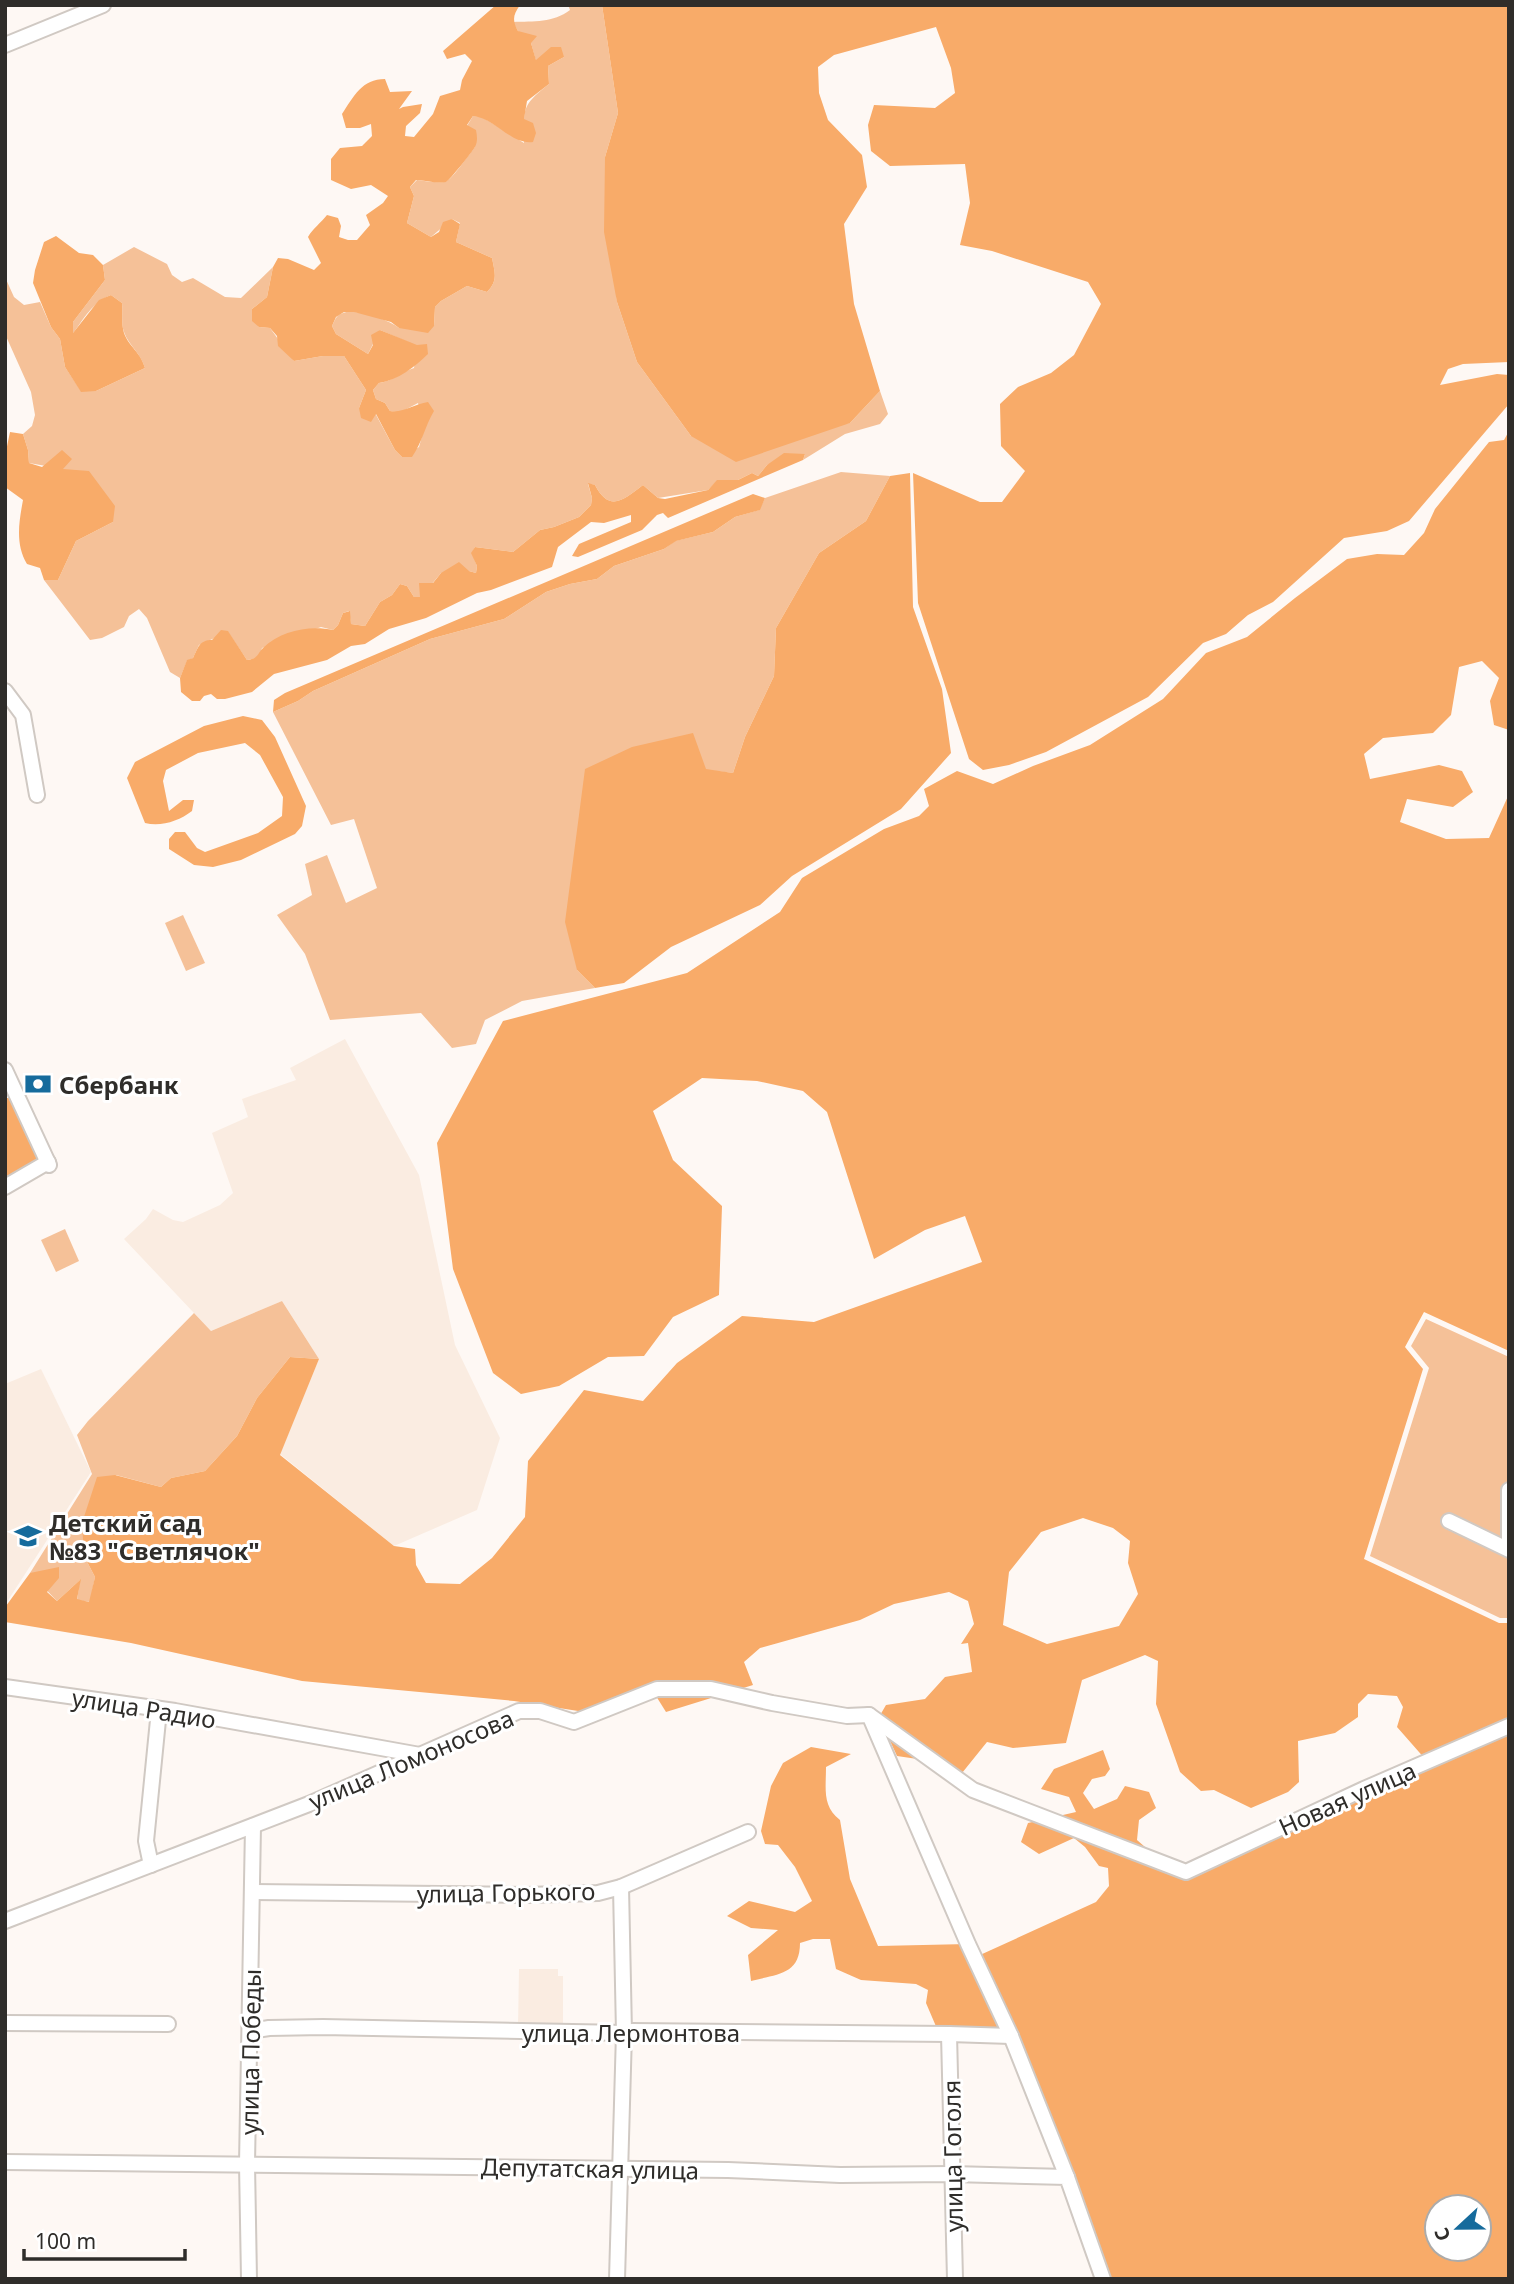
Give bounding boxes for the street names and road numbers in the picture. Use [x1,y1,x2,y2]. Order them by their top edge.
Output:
street label: улица Радио [70,1680,218,1736]
street label: улица Ломоносова [303,1701,519,1817]
street label: Новая улица [1273,1753,1421,1843]
street label: улица Горького [416,1874,596,1910]
street label: улица Победы [232,1969,268,2135]
street label: улица Лермонтова [522,2016,740,2049]
street label: улица Гоголя [934,2080,970,2232]
street label: Депутатская улица [481,2150,699,2186]

